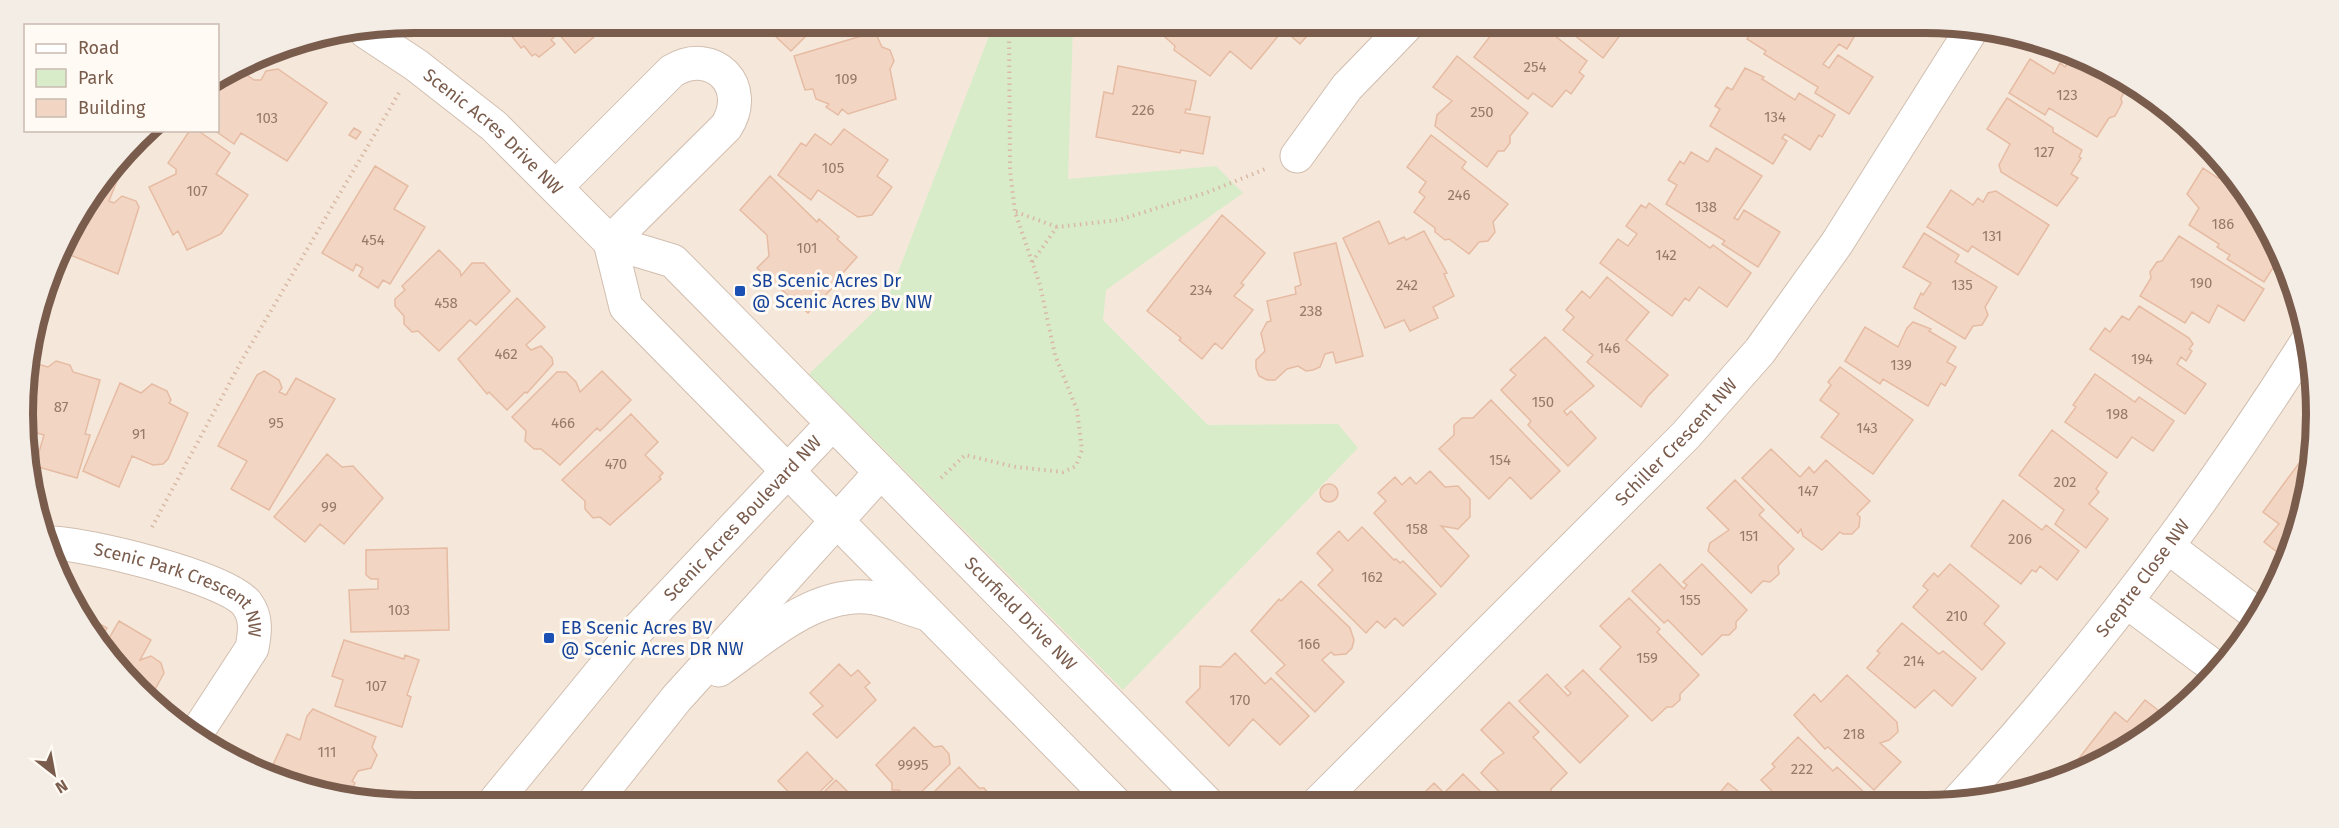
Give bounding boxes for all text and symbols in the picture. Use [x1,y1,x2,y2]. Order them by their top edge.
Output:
legend [24,24,219,132]
text: Road [78,37,120,59]
house number: 254 [1524,58,1546,76]
street label: Scenic Acres Drive NW [419,64,567,199]
text: Park [78,67,114,89]
house number: 109 [835,70,857,88]
house number: 123 [2056,86,2078,104]
text: Building [78,97,146,119]
house number: 226 [1132,101,1154,119]
house number: 250 [1470,103,1494,121]
house number: 134 [1764,108,1786,126]
house number: 103 [256,109,278,127]
house number: 127 [2034,143,2055,161]
house number: 105 [822,159,844,177]
house number: 107 [186,182,208,200]
house number: 246 [1448,186,1471,204]
house number: 138 [1695,198,1717,216]
house number: 186 [2212,215,2234,233]
house number: 131 [1982,227,2002,245]
house number: 454 [361,231,385,249]
house number: 101 [797,239,818,257]
house number: 142 [1655,246,1677,264]
place label: SB Scenic Acres Dr @ Scenic Acres Bv NW [752,270,932,313]
house number: 190 [2190,274,2212,292]
house number: 242 [1396,276,1418,294]
house number: 135 [1951,276,1973,294]
house number: 234 [1190,281,1212,299]
marker: SB Scenic Acres Dr @ Scenic Acres Bv NW [733,284,747,298]
house number: 458 [434,294,458,312]
house number: 238 [1299,302,1323,320]
house number: 146 [1598,339,1620,357]
house number: 462 [494,345,518,363]
house number: 194 [2131,350,2153,368]
house number: 139 [1890,356,1912,374]
street label: Schiller Crescent NW [1611,374,1742,510]
house number: 150 [1532,393,1554,411]
house number: 87 [54,398,69,416]
house number: 198 [2106,405,2128,423]
house number: 95 [268,414,284,432]
house number: 466 [551,414,575,432]
house number: 143 [1856,419,1878,437]
house number: 91 [132,425,146,443]
street label: Scenic Acres Boulevard NW [659,431,826,606]
house number: 154 [1489,451,1511,469]
house number: 470 [605,455,627,473]
house number: 202 [2053,473,2077,491]
house number: 147 [1798,482,1819,500]
house number: 99 [321,498,337,516]
street label: Sceptre Close NW [2091,515,2194,641]
house number: 158 [1406,520,1428,538]
house number: 151 [1739,527,1759,545]
house number: 206 [2008,530,2032,548]
street label: Scenic Park Crescent NW [92,538,266,638]
street label: Scurfield Drive NW [960,552,1081,675]
house number: 162 [1361,568,1383,586]
house number: 155 [1679,591,1701,609]
house number: 103 [388,601,410,619]
house number: 210 [1946,607,1968,625]
place label: EB Scenic Acres BV @ Scenic Acres DR NW [561,617,744,660]
marker: EB Scenic Acres BV @ Scenic Acres DR NW [542,631,556,645]
house number: 166 [1298,635,1320,653]
house number: 159 [1636,649,1658,667]
house number: 214 [1903,652,1925,670]
house number: 107 [365,677,387,695]
house number: 170 [1229,691,1251,709]
house number: 218 [1843,725,1865,743]
house number: 111 [317,743,337,761]
north arrow [24,744,84,804]
house number: 9995 [897,756,929,774]
house number: 222 [1791,760,1813,778]
text: N [52,776,71,797]

